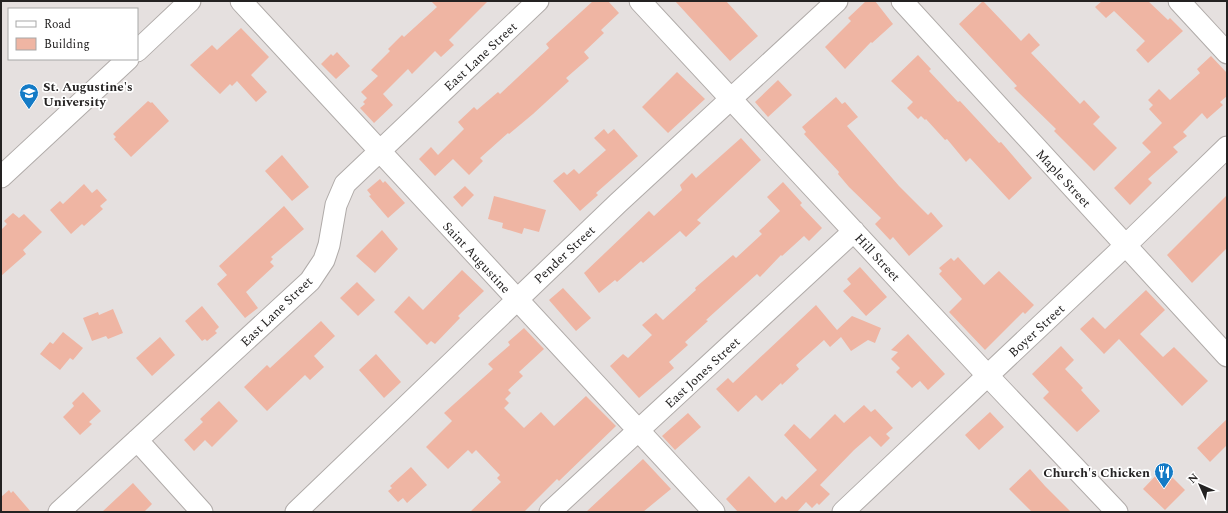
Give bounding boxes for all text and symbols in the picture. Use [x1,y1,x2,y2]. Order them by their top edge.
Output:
legend [8,8,138,60]
text: Road [44,15,71,34]
street label: East Lane Street [439,17,522,96]
text: Building [44,35,90,54]
place label: St. Augustine's University [43,77,133,112]
school or university icon: St. Augustine's University [18,82,40,110]
street label: Maple Street [1031,145,1096,213]
street label: Saint Augustine [438,217,515,298]
street label: Pender Street [529,221,600,289]
street label: Hill Street [850,229,905,287]
street label: East Lane Street [236,272,318,352]
street label: Boyer Street [1004,299,1070,362]
street label: East Jones Street [660,332,745,413]
restaurant icon: Church's Chicken [1153,461,1175,489]
place label: Church's Chicken [1043,463,1150,483]
north arrow [1180,465,1220,505]
text: N [1184,469,1202,487]

